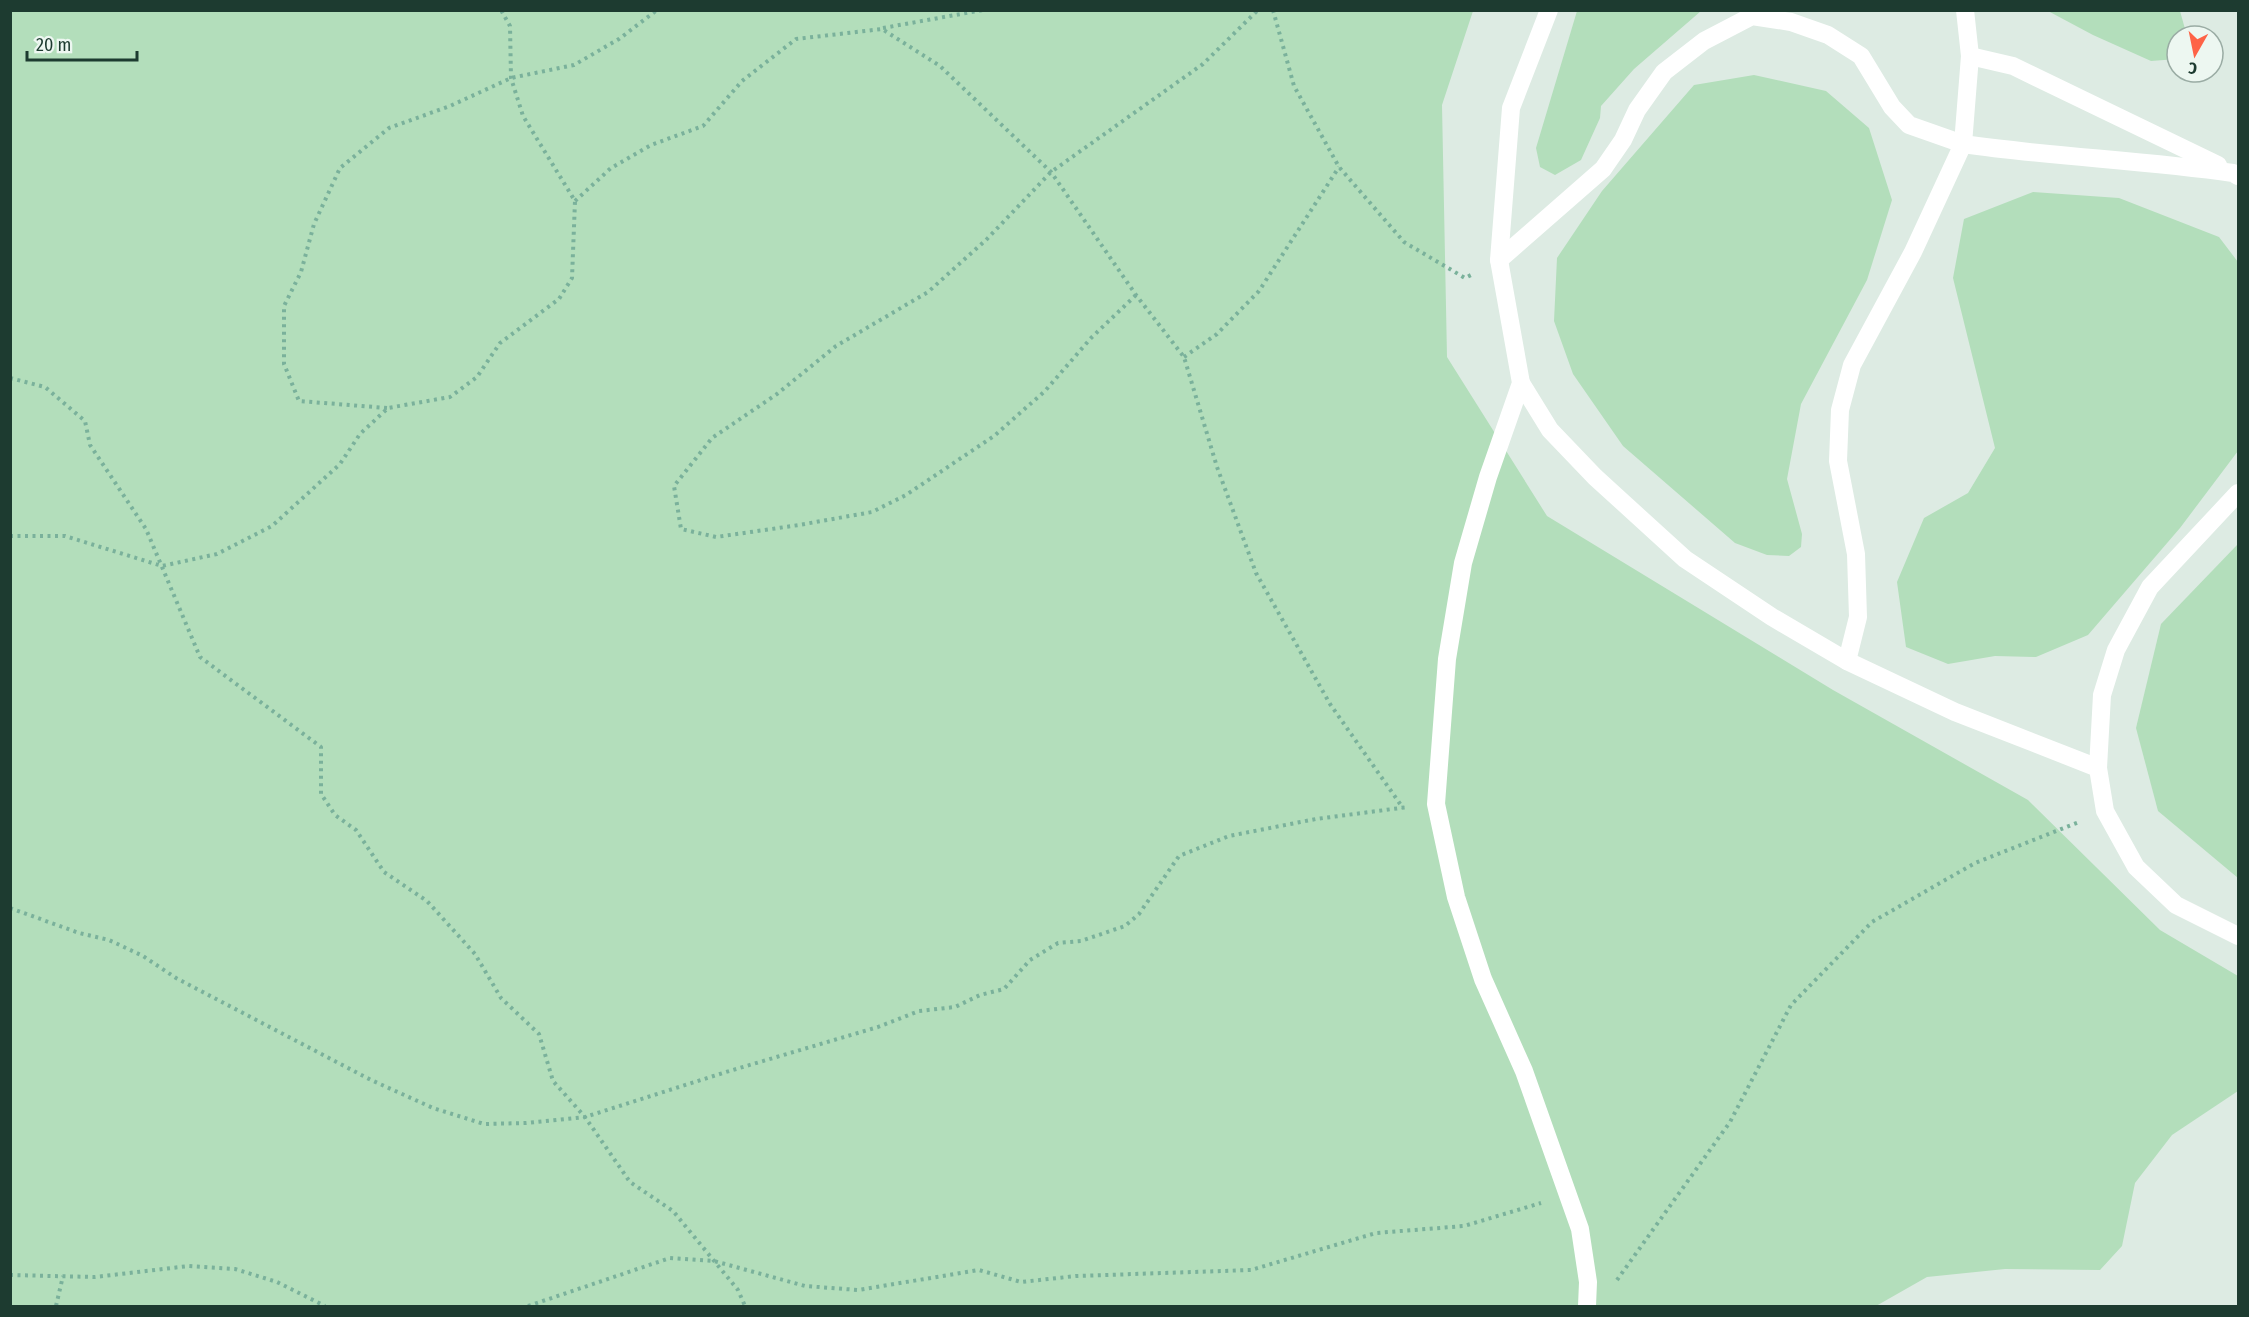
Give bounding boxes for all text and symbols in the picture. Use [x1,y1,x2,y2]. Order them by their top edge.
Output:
scale bar [27,24,136,62]
north arrow [2165,24,2225,84]
text: 20 m [36,34,71,56]
text: С [2187,58,2198,78]

